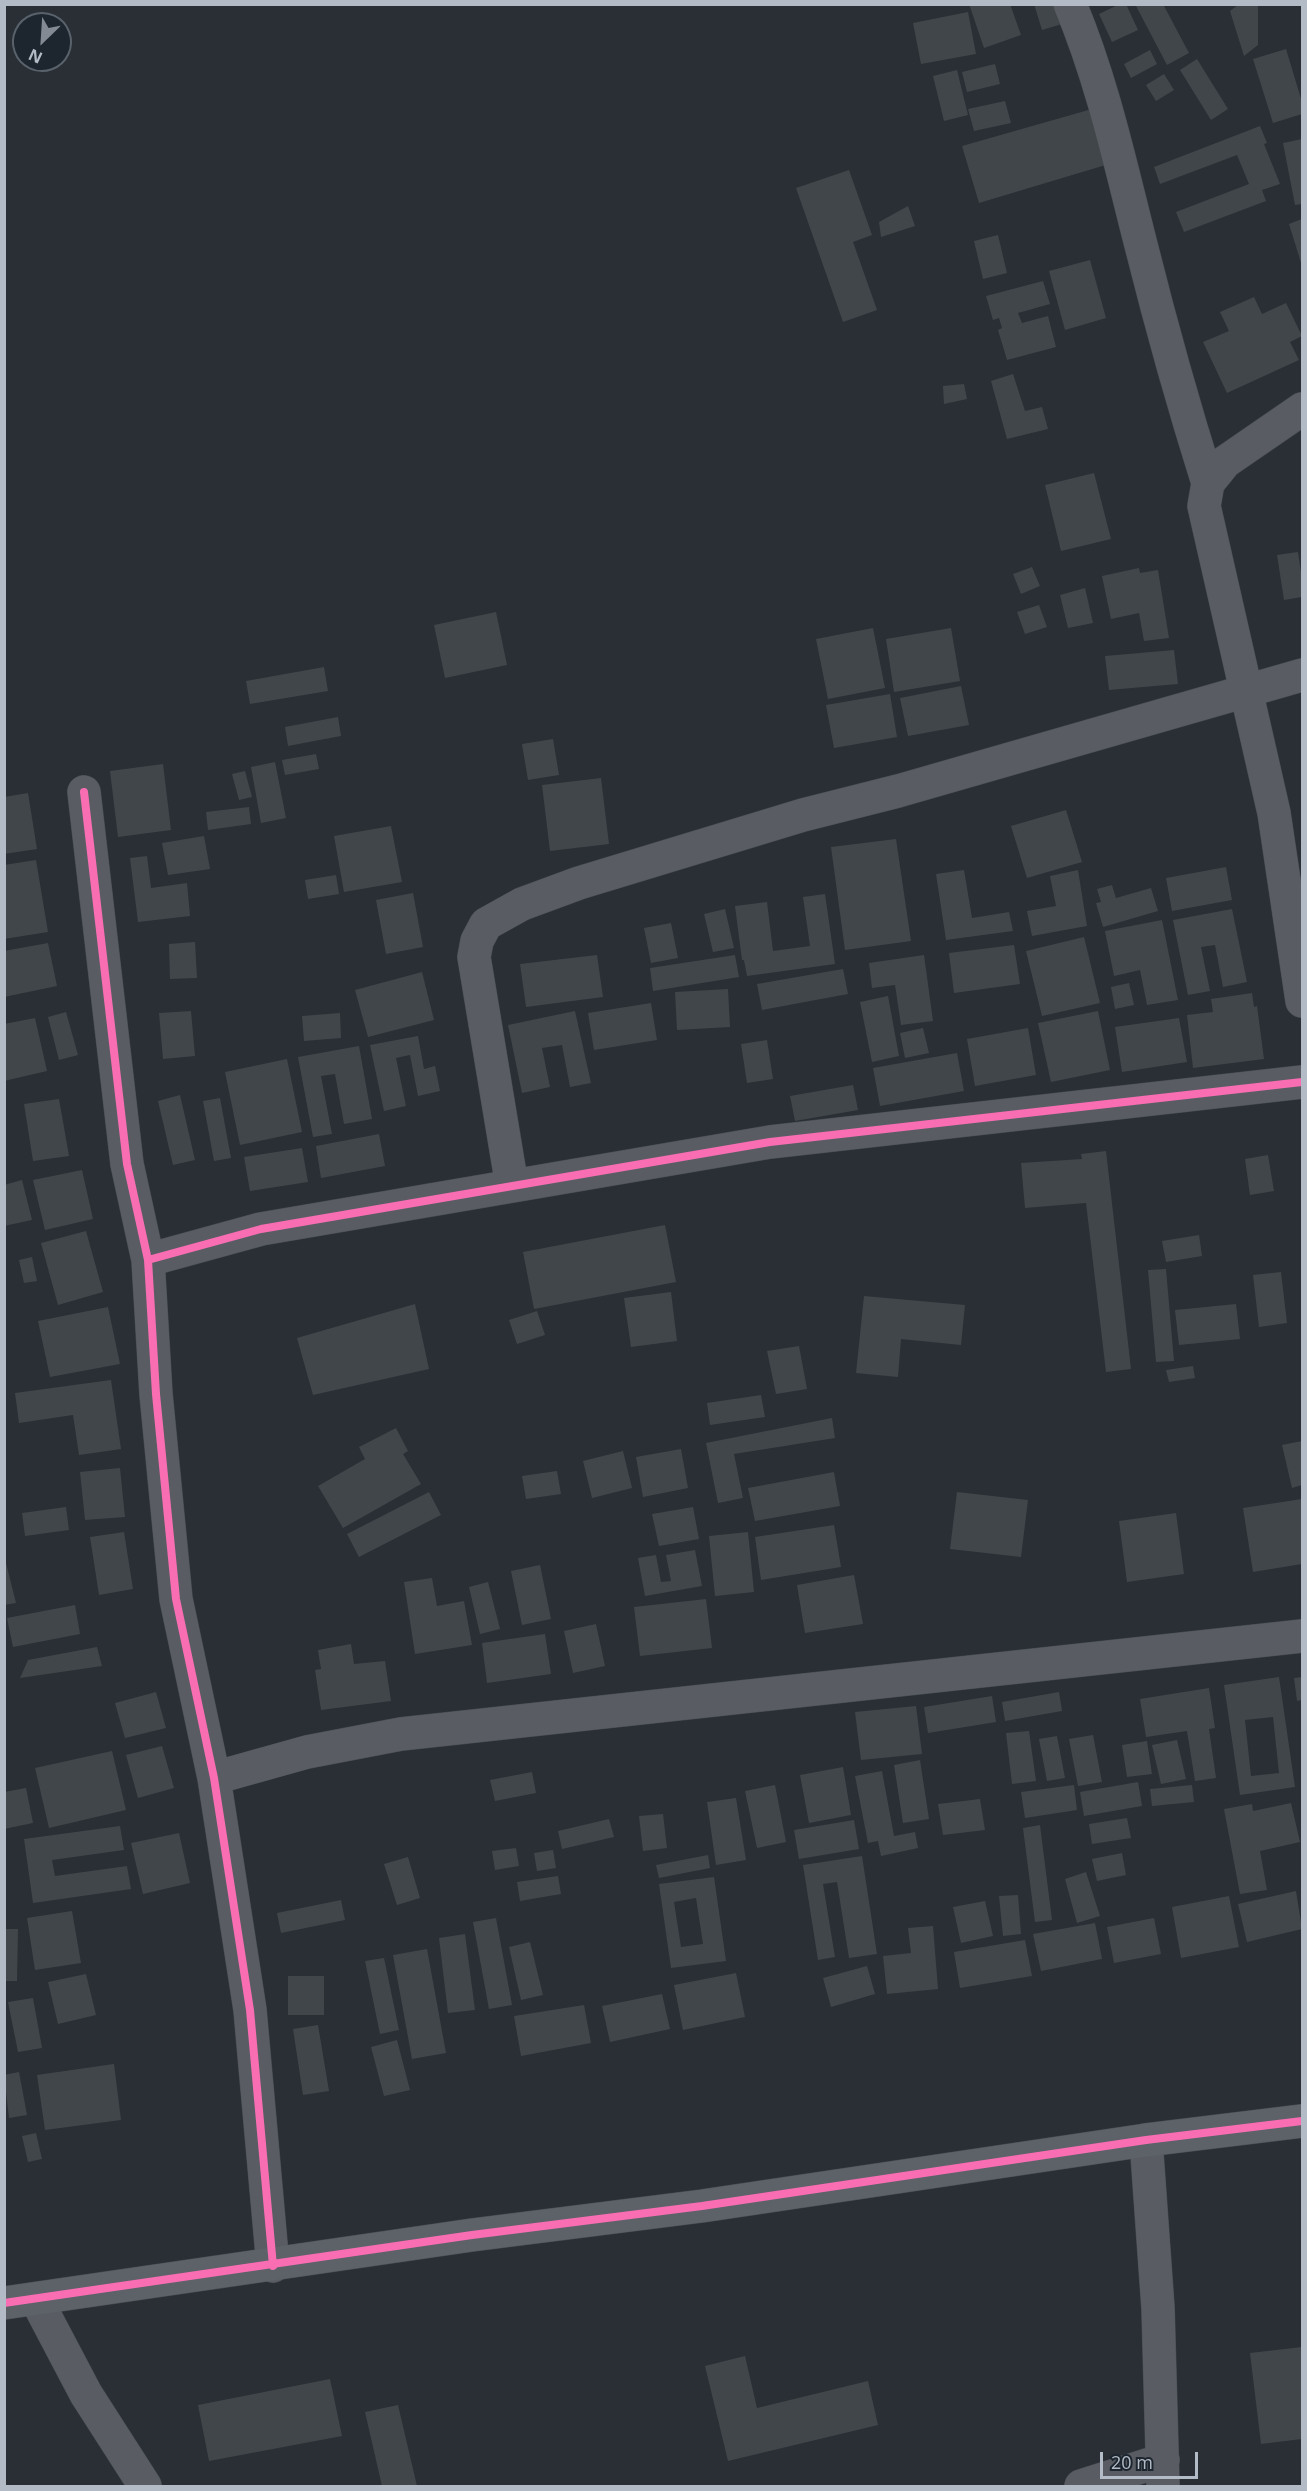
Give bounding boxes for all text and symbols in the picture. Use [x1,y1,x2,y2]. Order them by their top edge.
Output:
north arrow [12,12,72,72]
text: N [25,44,46,69]
scale bar [1103,2440,1200,2478]
text: 20 m [1111,2450,1153,2474]

